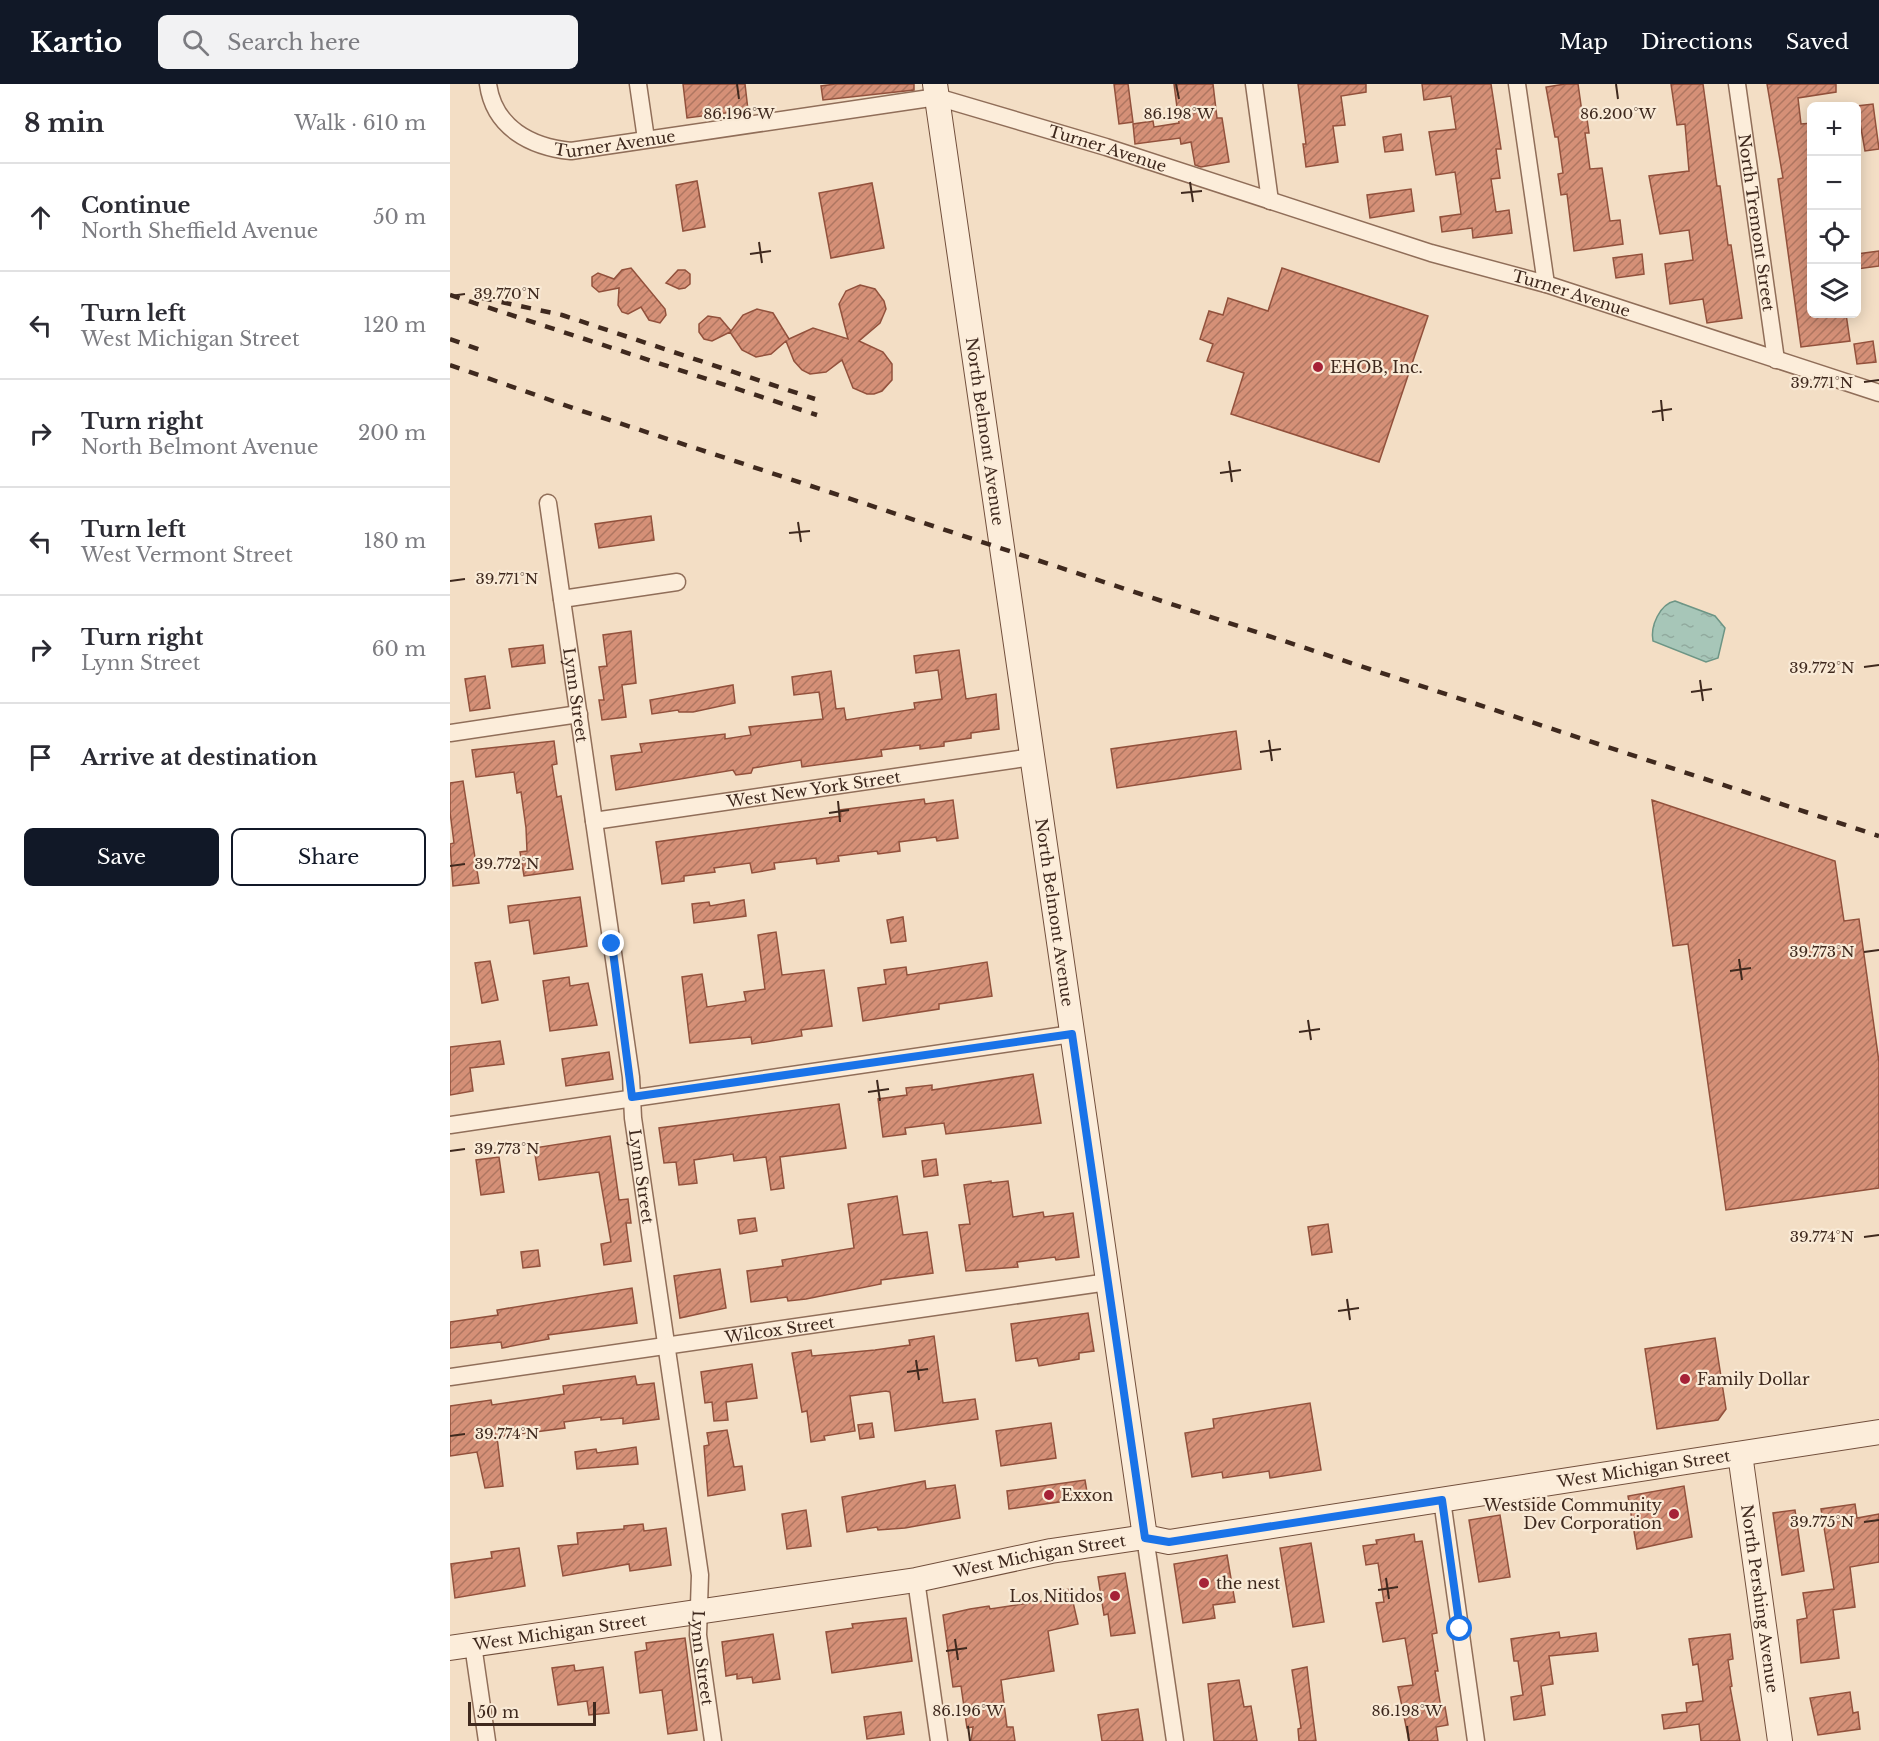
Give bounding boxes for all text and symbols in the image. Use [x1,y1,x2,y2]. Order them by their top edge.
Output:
search box [158,15,578,69]
text: Kartio [30,25,122,60]
icon: search [179,26,212,59]
text: Search here [227,29,360,56]
text: Map [1559,29,1608,55]
text: Directions [1641,29,1753,55]
text: Saved [1786,29,1849,55]
map controls [1807,102,1861,318]
button: + [1807,102,1861,156]
text: 86.196°W [703,104,775,123]
text: 86.198°W [1144,104,1215,123]
text: 86.200°W [1580,104,1656,123]
text: 8 min [24,107,104,139]
text: Walk · 610 m [294,111,426,135]
street label: Turner Avenue [1046,121,1169,176]
street label: Turner Avenue [552,126,677,162]
street label: North Tremont Street [1734,133,1779,313]
button: − [1807,156,1861,210]
text: Continue [81,192,190,219]
icon: ahead [24,201,57,234]
text: 50 m [373,205,426,229]
button: locate [1807,210,1861,264]
text: North Sheffield Avenue [81,219,318,243]
button: layers [1807,264,1861,318]
street label: Turner Avenue [1510,265,1633,321]
text: 39.770°N [474,284,540,303]
text: Turn left [81,300,186,327]
icon: left [24,309,57,342]
text: 120 m [363,313,426,337]
text: West Michigan Street [81,327,299,351]
street label: North Belmont Avenue [962,336,1009,527]
place label: EHOB, Inc. [1330,357,1423,377]
marker: EHOB, Inc. [1311,360,1325,374]
text: 39.771°N [1791,373,1853,392]
text: Turn right [81,408,203,435]
icon: right [24,417,57,450]
text: 200 m [358,421,426,445]
text: North Belmont Avenue [81,435,318,459]
text: Turn left [81,516,186,543]
icon: left [24,525,57,558]
text: 180 m [363,529,426,553]
text: West Vermont Street [81,543,293,567]
text: 39.771°N [476,569,538,588]
text: Turn right [81,624,203,651]
icon: right [24,633,57,666]
text: 60 m [372,637,426,661]
street label: Lynn Street [559,646,592,744]
text: Lynn Street [81,651,200,675]
text: 39.772°N [1789,658,1855,677]
icon: arrive [24,741,57,774]
text: Arrive at destination [81,744,318,771]
street label: West New York Street [724,766,902,812]
street label: North Belmont Avenue [1031,817,1078,1008]
button: Save [24,828,219,886]
button: Share [231,828,426,886]
text: 39.772°N [474,854,540,873]
route end [598,930,624,956]
text: 39.773°N [1789,942,1855,961]
street label: Lynn Street [625,1128,658,1225]
text: 39.773°N [474,1139,540,1158]
text: 39.774°N [1790,1227,1854,1246]
street label: Wilcox Street [723,1312,836,1347]
place label: Family Dollar [1697,1369,1810,1389]
marker: Family Dollar [1678,1372,1692,1386]
text: 39.774°N [475,1424,539,1443]
street label: West Michigan Street [1555,1445,1732,1492]
place label: Exxon [1061,1485,1113,1505]
marker: Exxon [1042,1488,1056,1502]
place label: Westside Community Dev Corporation [1483,1495,1663,1533]
street label: North Pershing Avenue [1737,1503,1783,1694]
marker: Westside Community Dev Corporation [1667,1507,1681,1521]
text: 39.775°N [1790,1512,1854,1531]
street label: West Michigan Street [951,1530,1127,1582]
place label: the nest [1216,1573,1280,1593]
marker: the nest [1197,1576,1211,1590]
place label: Los Nitidos [1009,1586,1103,1606]
marker: Los Nitidos [1108,1589,1122,1603]
street label: West Michigan Street [471,1609,648,1655]
street label: Lynn Street [688,1610,718,1707]
route start [1446,1615,1472,1641]
scale bar [468,1699,596,1726]
text: 86.196°W [932,1701,1004,1720]
text: 86.198°W [1372,1701,1443,1720]
text: 50 m [477,1702,519,1722]

